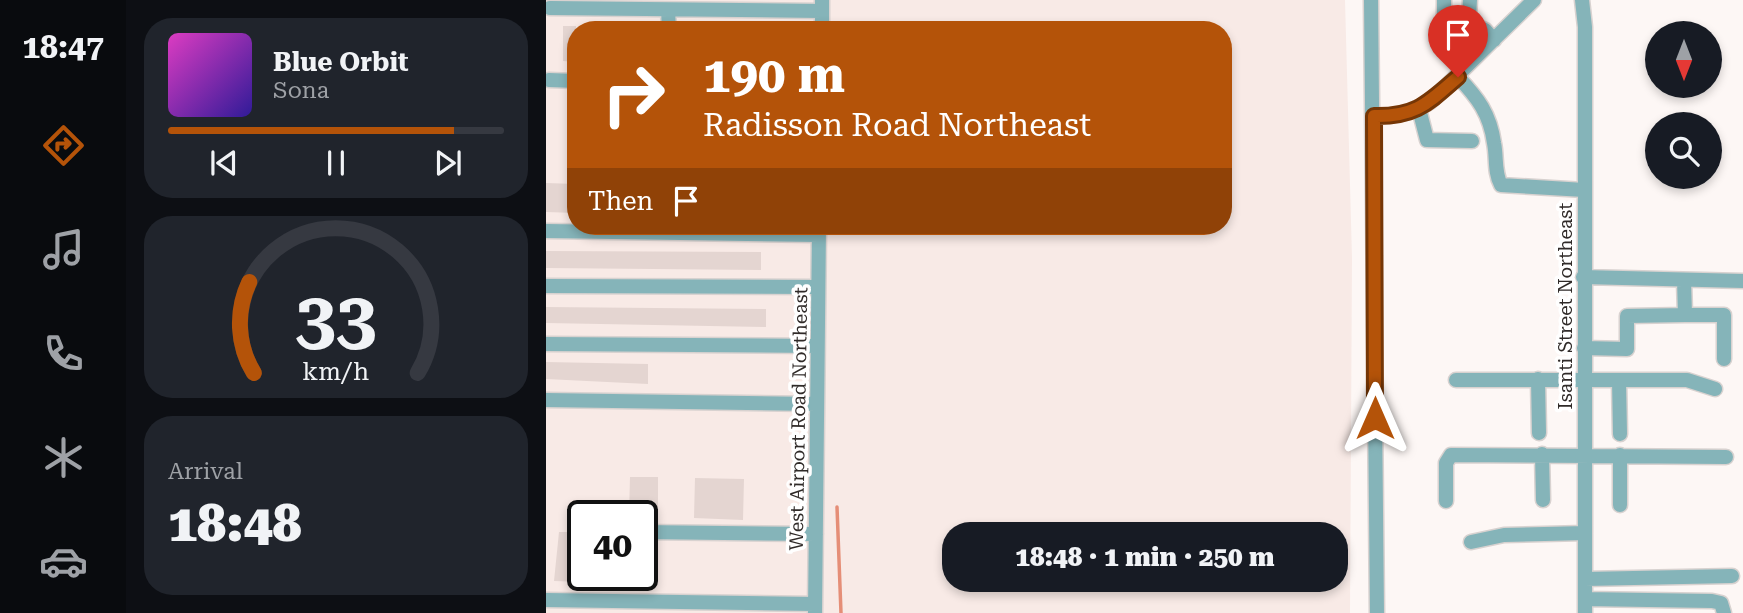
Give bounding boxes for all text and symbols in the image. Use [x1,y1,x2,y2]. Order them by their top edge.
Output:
pin [1428,5,1488,77]
icon: arrive [1439,16,1477,54]
north arrow [1645,21,1722,98]
map controls [1645,21,1722,189]
text: 18:47 [22,28,104,66]
text: Blue Orbit [273,47,409,77]
text: 190 m [703,47,845,104]
icon: right [588,49,679,140]
text: Sona [273,77,329,104]
text: Radisson Road Northeast [703,106,1091,144]
button: search [1645,112,1722,189]
icon: directions [39,121,88,170]
icon: previous [205,144,243,182]
icon: pause [317,144,355,182]
icon: next [429,144,467,182]
icon: arrive [667,182,705,220]
text: Then [588,186,653,216]
street label: Isanti Street Northeast [1554,203,1577,409]
icon: music [39,225,88,274]
text: 33 [295,276,377,361]
street label: West Airport Road Northeast [785,287,812,551]
icon: phone [39,329,88,378]
text: km/h [303,356,369,385]
position arrow [1338,381,1412,455]
icon: climate [39,433,88,482]
text: Arrival [168,458,243,485]
text: 18:48 [168,493,302,554]
speed limit sign: 40 [567,500,658,591]
icon: car [39,537,88,586]
text: 18:48 · 1 min · 250 m [1015,542,1275,572]

